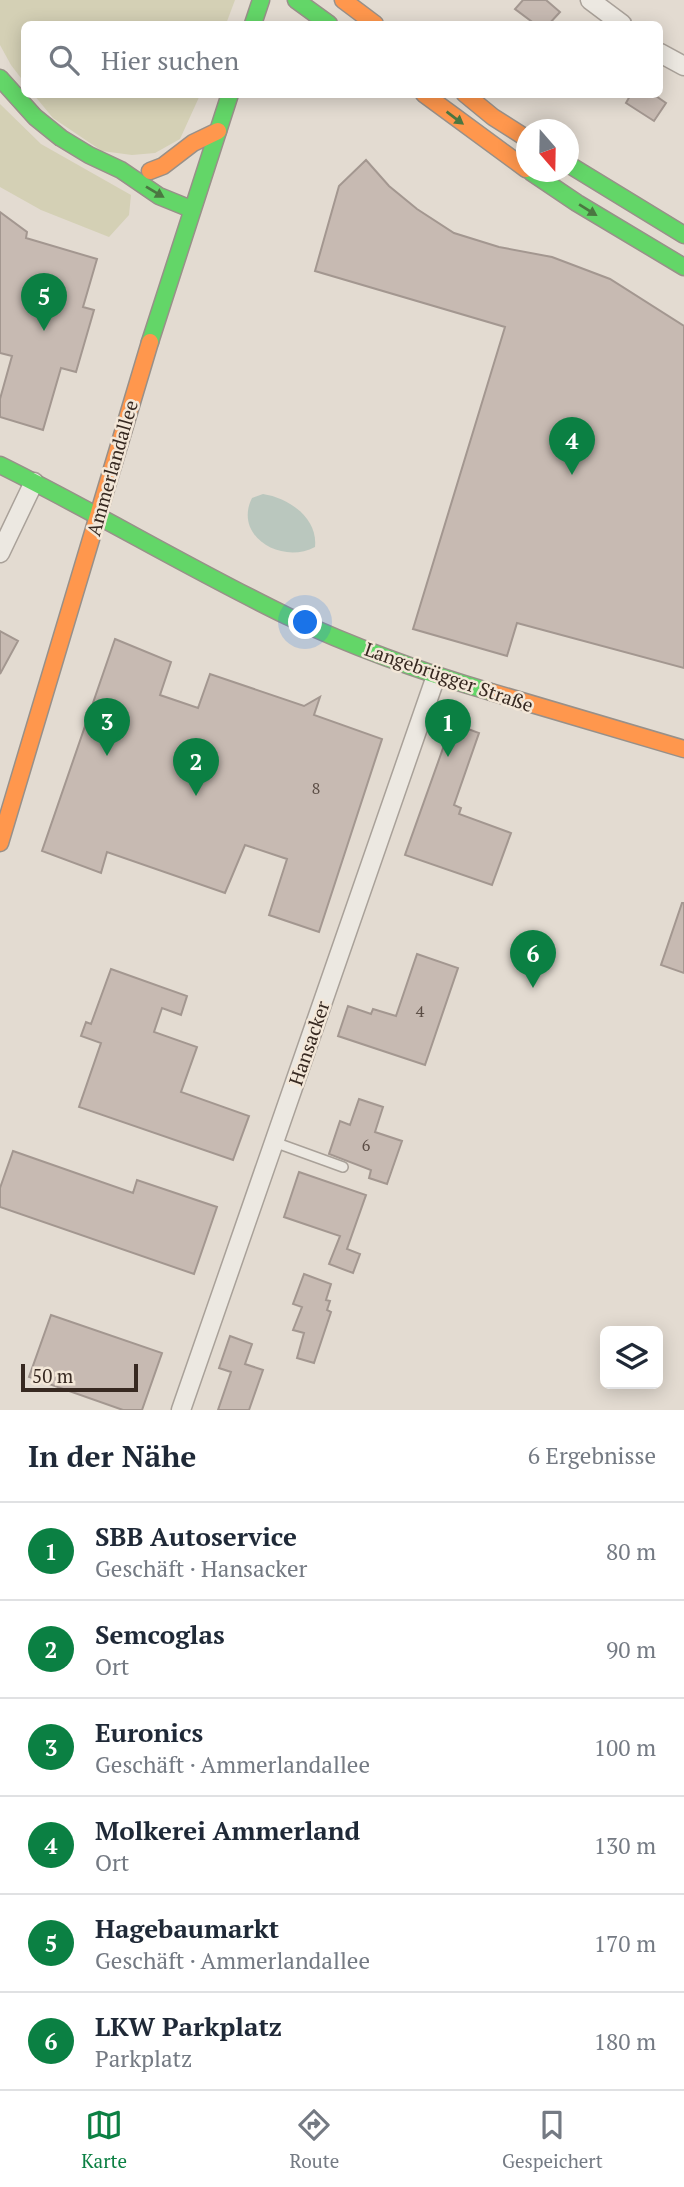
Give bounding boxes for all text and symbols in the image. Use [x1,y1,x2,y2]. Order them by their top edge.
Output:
search box [21,21,663,98]
icon: search [45,41,83,79]
text: Hier suchen [101,43,239,77]
one-way arrow [446,111,464,126]
north arrow [516,119,579,182]
one-way arrow [145,186,164,199]
one-way arrow [578,203,597,216]
pin: 5 [21,273,67,331]
street label: Ammerlandallee [80,397,143,539]
pin: 4 [549,417,595,475]
your location [288,605,322,639]
street label: Langebrügger Straße [362,636,537,717]
pin: 3 [84,698,130,756]
pin: 1 [425,699,471,757]
pin: 2 [173,738,219,796]
house number: 8 [312,777,320,799]
pin: 6 [510,930,556,988]
street label: Hansacker [282,997,335,1088]
house number: 4 [416,1000,425,1022]
house number: 6 [362,1134,371,1156]
map controls [600,1326,663,1389]
button: layers [600,1326,663,1389]
scale bar [21,1361,138,1393]
text: 50 m [32,1363,73,1388]
text: In der Nähe [28,1436,196,1476]
text: 6 Ergebnisse [528,1440,656,1471]
text: SBB Autoservice [95,1519,297,1553]
text: 1 [45,1536,58,1567]
text: 80 m [606,1536,656,1567]
text: Geschäft · Hansacker [95,1553,307,1584]
text: Semcoglas [95,1617,225,1651]
text: 2 [45,1634,58,1665]
text: 90 m [606,1634,656,1665]
text: Ort [95,1651,129,1682]
text: Euronics [95,1715,203,1749]
text: 3 [45,1732,58,1763]
text: 100 m [594,1732,656,1763]
text: Geschäft · Ammerlandallee [95,1749,370,1780]
text: Molkerei Ammerland [95,1813,360,1847]
text: 4 [45,1830,58,1861]
text: 130 m [594,1830,656,1861]
text: Ort [95,1847,129,1878]
text: Hagebaumarkt [95,1911,279,1945]
text: 5 [45,1928,58,1959]
text: 170 m [594,1928,656,1959]
text: Geschäft · Ammerlandallee [95,1945,370,1976]
text: LKW Parkplatz [95,2009,282,2043]
text: 6 [45,2026,58,2057]
text: 180 m [594,2026,656,2057]
text: Parkplatz [95,2043,192,2074]
tab: Karte [81,2106,127,2173]
tab: Route [290,2106,339,2173]
tab: Gespeichert [502,2106,603,2173]

